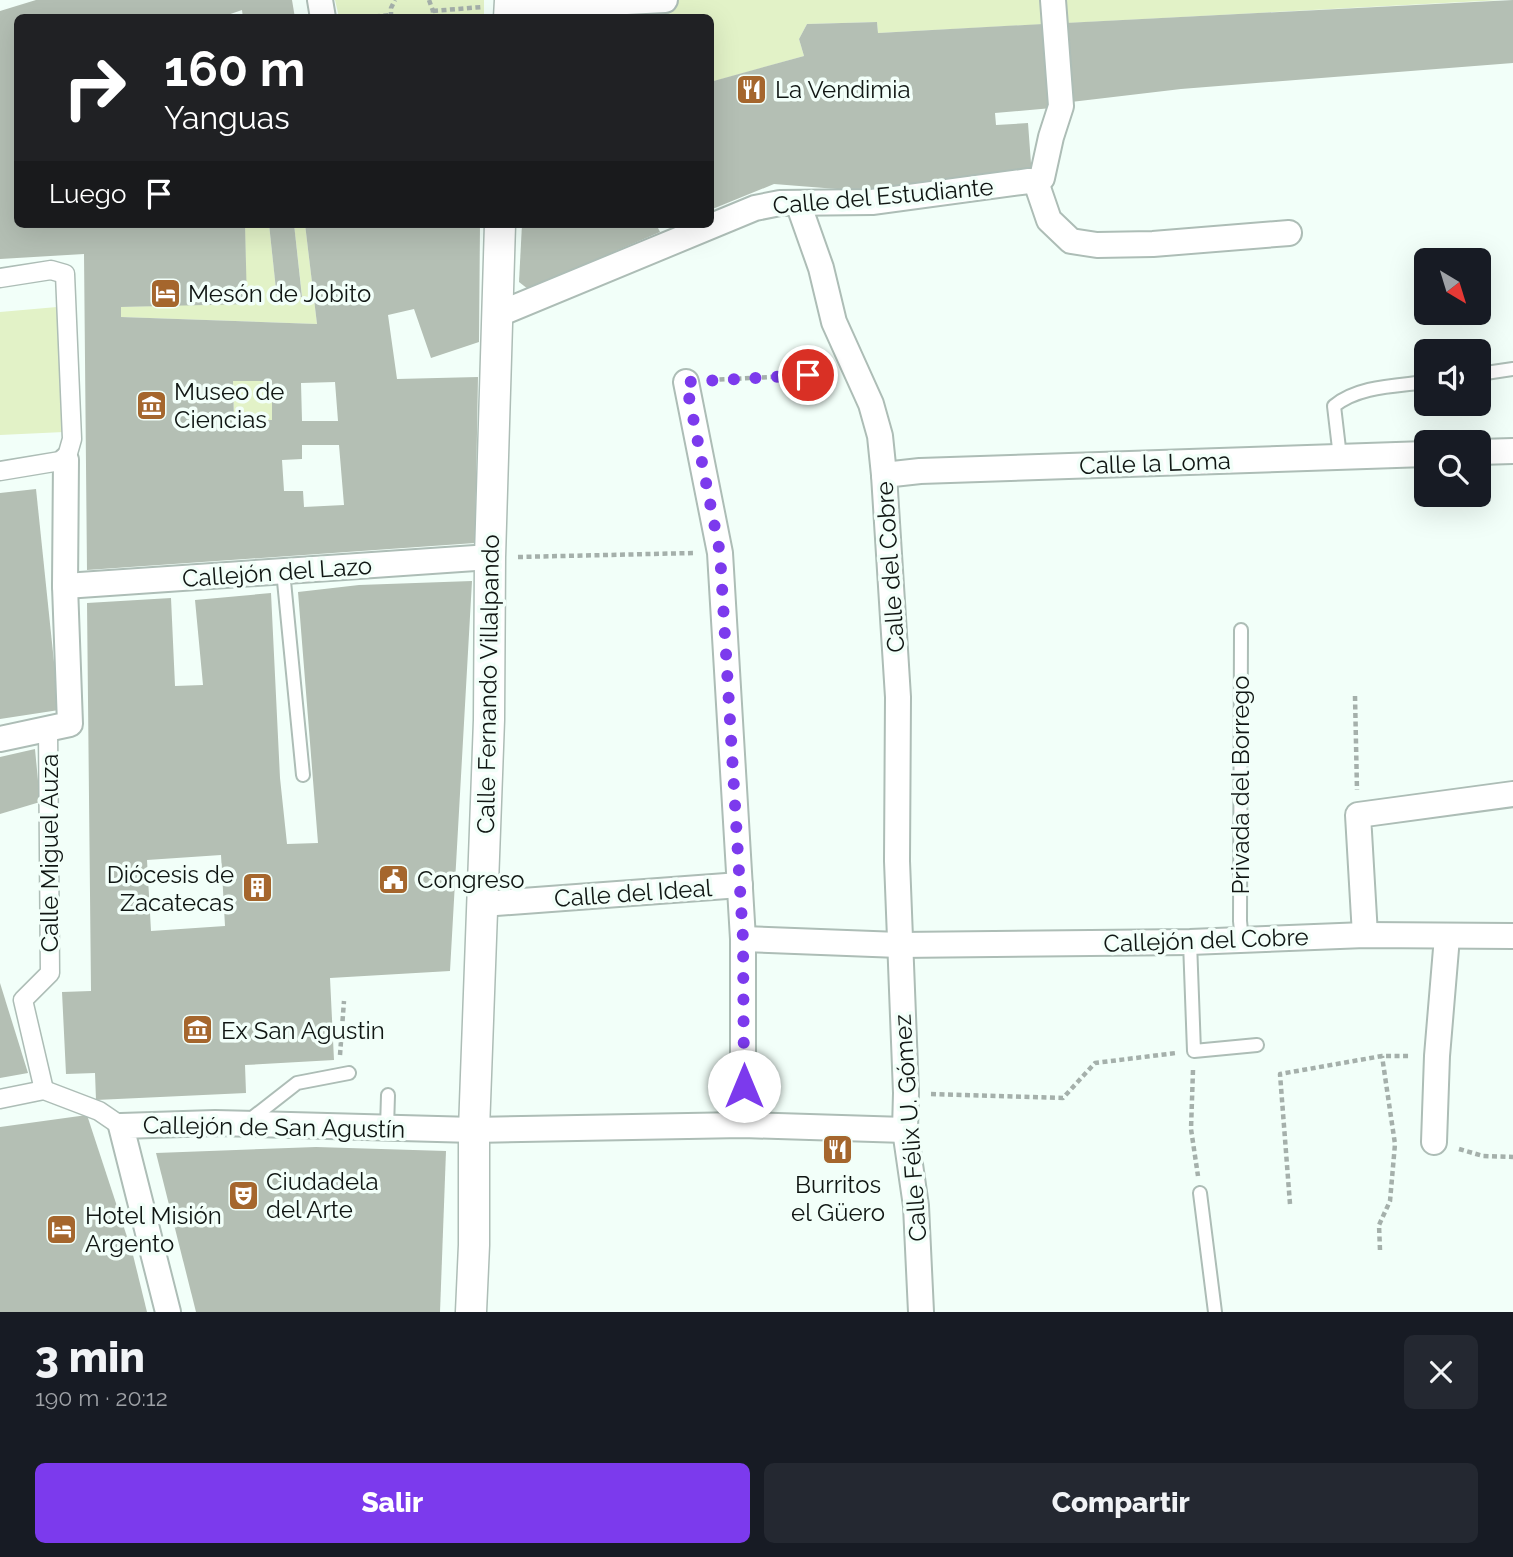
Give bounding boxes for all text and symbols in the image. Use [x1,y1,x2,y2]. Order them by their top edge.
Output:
text: 160 m [164,40,305,97]
icon: right [49,42,140,133]
restaurant icon: La Vendimia [735,72,769,106]
place label: La Vendimia [775,75,911,104]
text: Yanguas [164,99,290,136]
street label: Calle del Estudiante [772,172,994,220]
icon: arrive [140,175,178,213]
text: Luego [49,179,126,209]
north arrow [1414,248,1491,326]
map controls [1414,248,1491,507]
hotel icon: Mesón de Jobito [148,276,182,310]
place label: Mesón de Jobito [188,279,371,308]
button: sound [1414,339,1491,416]
pin [778,345,838,405]
icon: arrive [789,356,827,394]
place label: Museo de Ciencias [174,377,284,434]
museum icon: Museo de Ciencias [134,388,168,422]
button: search [1414,430,1491,507]
street label: Calle la Loma [1079,446,1231,480]
street label: Calle del Cobre [870,480,910,654]
street label: Calle Fernando Villalpando [471,534,505,834]
street label: Callejón del Lazo [181,551,373,593]
street label: Privada del Borrego [1226,675,1255,895]
street label: Calle Miguel Auza [35,754,64,952]
place label: Diócesis de Zacatecas [107,860,234,917]
public building icon: Congreso [377,862,411,896]
place label: Congreso [417,865,525,894]
building icon: Diócesis de Zacatecas [240,871,274,905]
street label: Calle del Ideal [553,873,713,913]
street label: Callejón del Cobre [1103,922,1309,958]
museum icon: Ex San Agustin [181,1013,215,1047]
street label: Calle Félix U. Gómez [888,1013,932,1243]
place label: Ex San Agustin [221,1016,385,1045]
position arrow [707,1049,781,1123]
street label: Callejón de San Agustín [143,1110,405,1144]
restaurant icon: Burritos el Güero [821,1133,855,1167]
place label: Ciudadela del Arte [266,1167,379,1224]
place label: Burritos el Güero [791,1170,885,1227]
theatre icon: Ciudadela del Arte [226,1178,260,1212]
place label: Hotel Misión Argento [85,1201,222,1258]
hotel icon: Hotel Misión Argento [45,1212,79,1246]
text: 3 min [35,1333,145,1382]
button: close [1404,1335,1478,1409]
text: 190 m · 20:12 [35,1384,168,1411]
button: Salir [35,1463,750,1543]
button: Compartir [764,1463,1478,1543]

